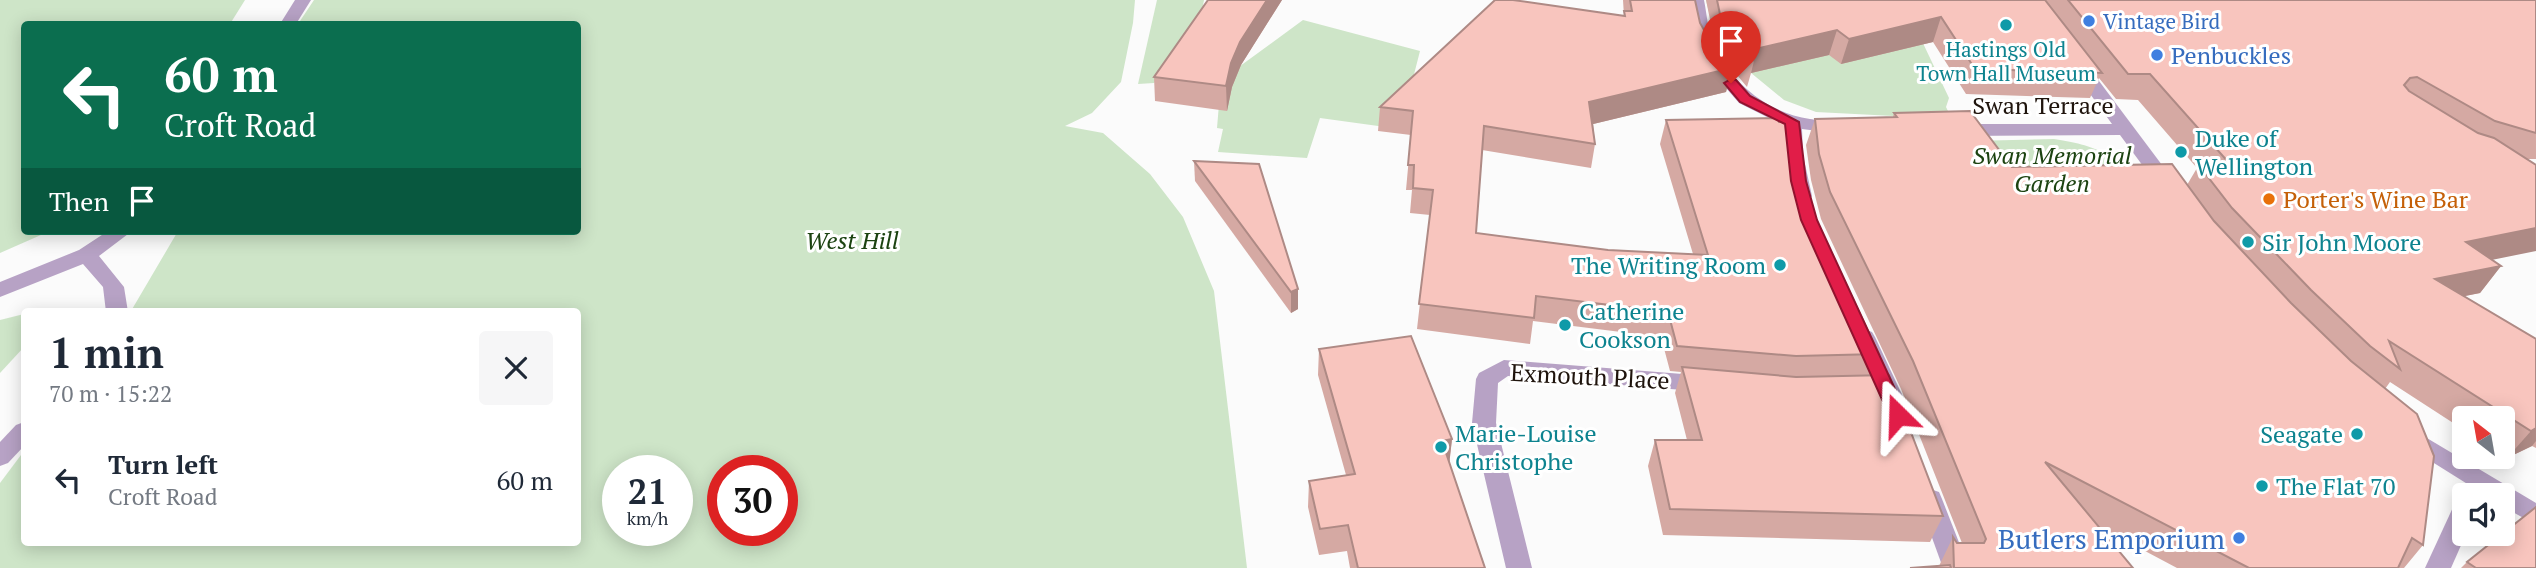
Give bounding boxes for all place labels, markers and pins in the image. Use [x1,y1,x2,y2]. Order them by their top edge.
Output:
place label: Vintage Bird [2103,7,2221,35]
pin [1701,11,1761,83]
marker: Vintage Bird [2081,13,2097,29]
marker: Hastings Old Town Hall Museum [1998,17,2014,33]
place label: Hastings Old Town Hall Museum [1916,35,2096,87]
place label: Penbuckles [2171,39,2291,71]
marker: Penbuckles [2149,47,2165,63]
place label: Duke of Wellington [2195,122,2313,182]
marker: Duke of Wellington [2173,144,2189,160]
place label: Porter's Wine Bar [2283,183,2469,215]
marker: Porter's Wine Bar [2261,191,2277,207]
place label: Sir John Moore [2262,226,2421,258]
marker: Sir John Moore [2240,234,2256,250]
place label: The Writing Room [1571,249,1766,281]
marker: The Writing Room [1772,257,1788,273]
place label: Catherine Cookson [1579,295,1684,355]
marker: Catherine Cookson [1557,317,1573,333]
place label: Marie-Louise Christophe [1455,417,1597,477]
place label: Seagate [2260,418,2343,450]
marker: Seagate [2349,426,2365,442]
marker: Marie-Louise Christophe [1433,439,1449,455]
place label: The Flat 70 [2276,470,2396,502]
marker: The Flat 70 [2254,478,2270,494]
place label: Butlers Emporium [1998,520,2225,557]
marker: Butlers Emporium [2231,530,2247,546]

